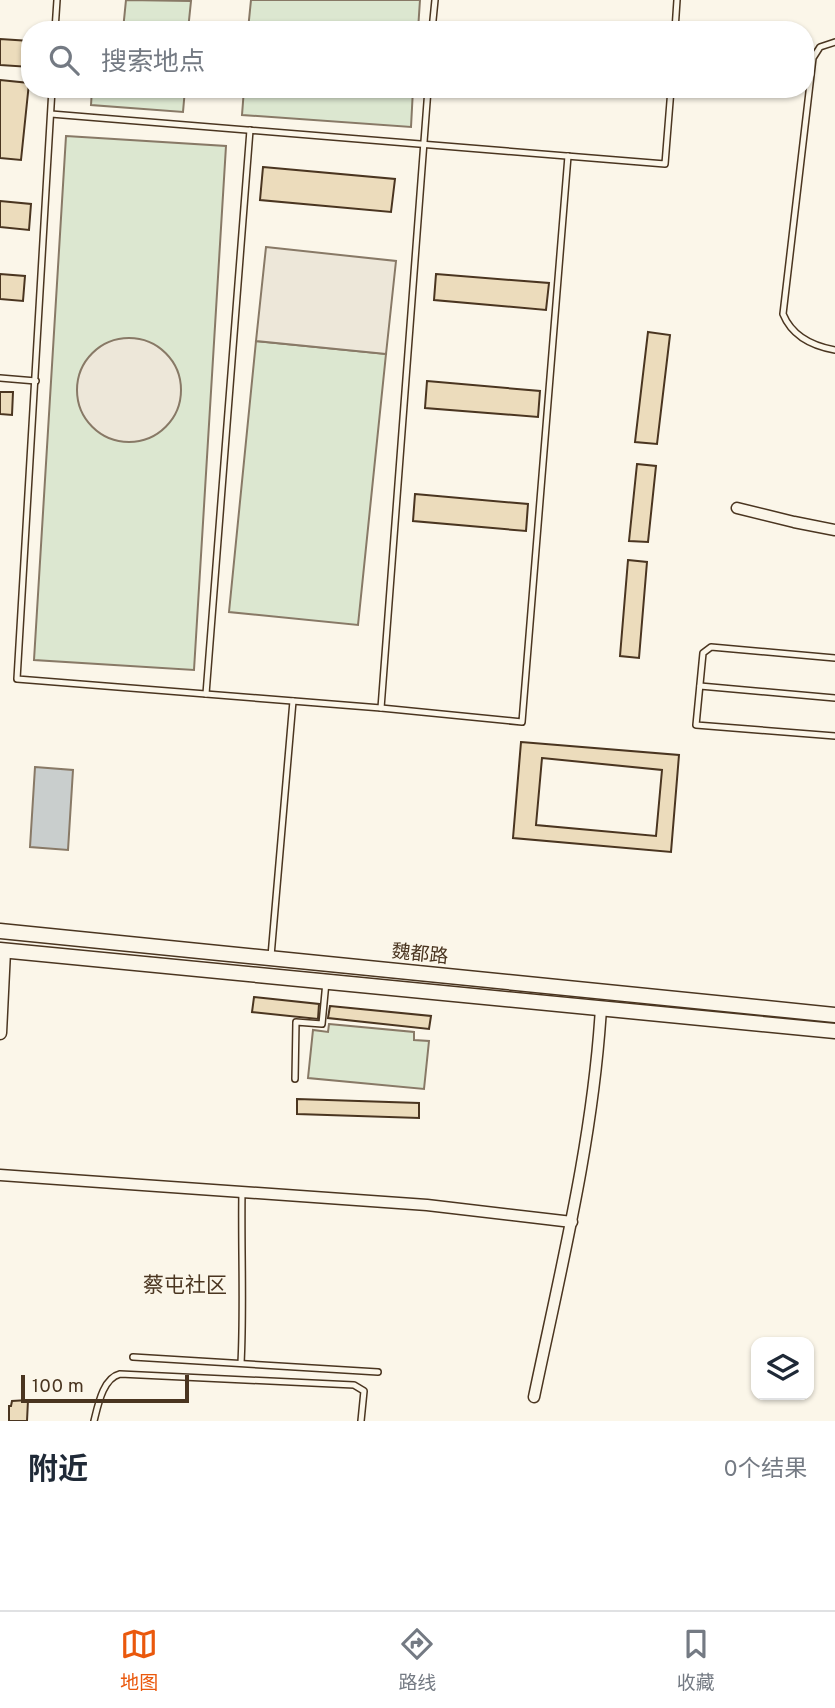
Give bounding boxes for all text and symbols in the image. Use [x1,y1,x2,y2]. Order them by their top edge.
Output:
search box [21,21,814,98]
icon: search [45,41,83,79]
text: 搜索地点 [101,47,205,80]
street label: 魏都路 [390,940,449,970]
district label: 蔡屯社区 [143,1273,227,1300]
map controls [751,1337,814,1400]
button: layers [751,1337,814,1400]
scale bar [21,1372,189,1404]
text: 100 m [32,1375,84,1399]
text: 附近 [28,1453,88,1490]
text: 0个结果 [723,1456,807,1485]
tab: 地图 [120,1625,158,1696]
tab: 路线 [398,1625,437,1696]
tab: 收藏 [677,1625,715,1696]

